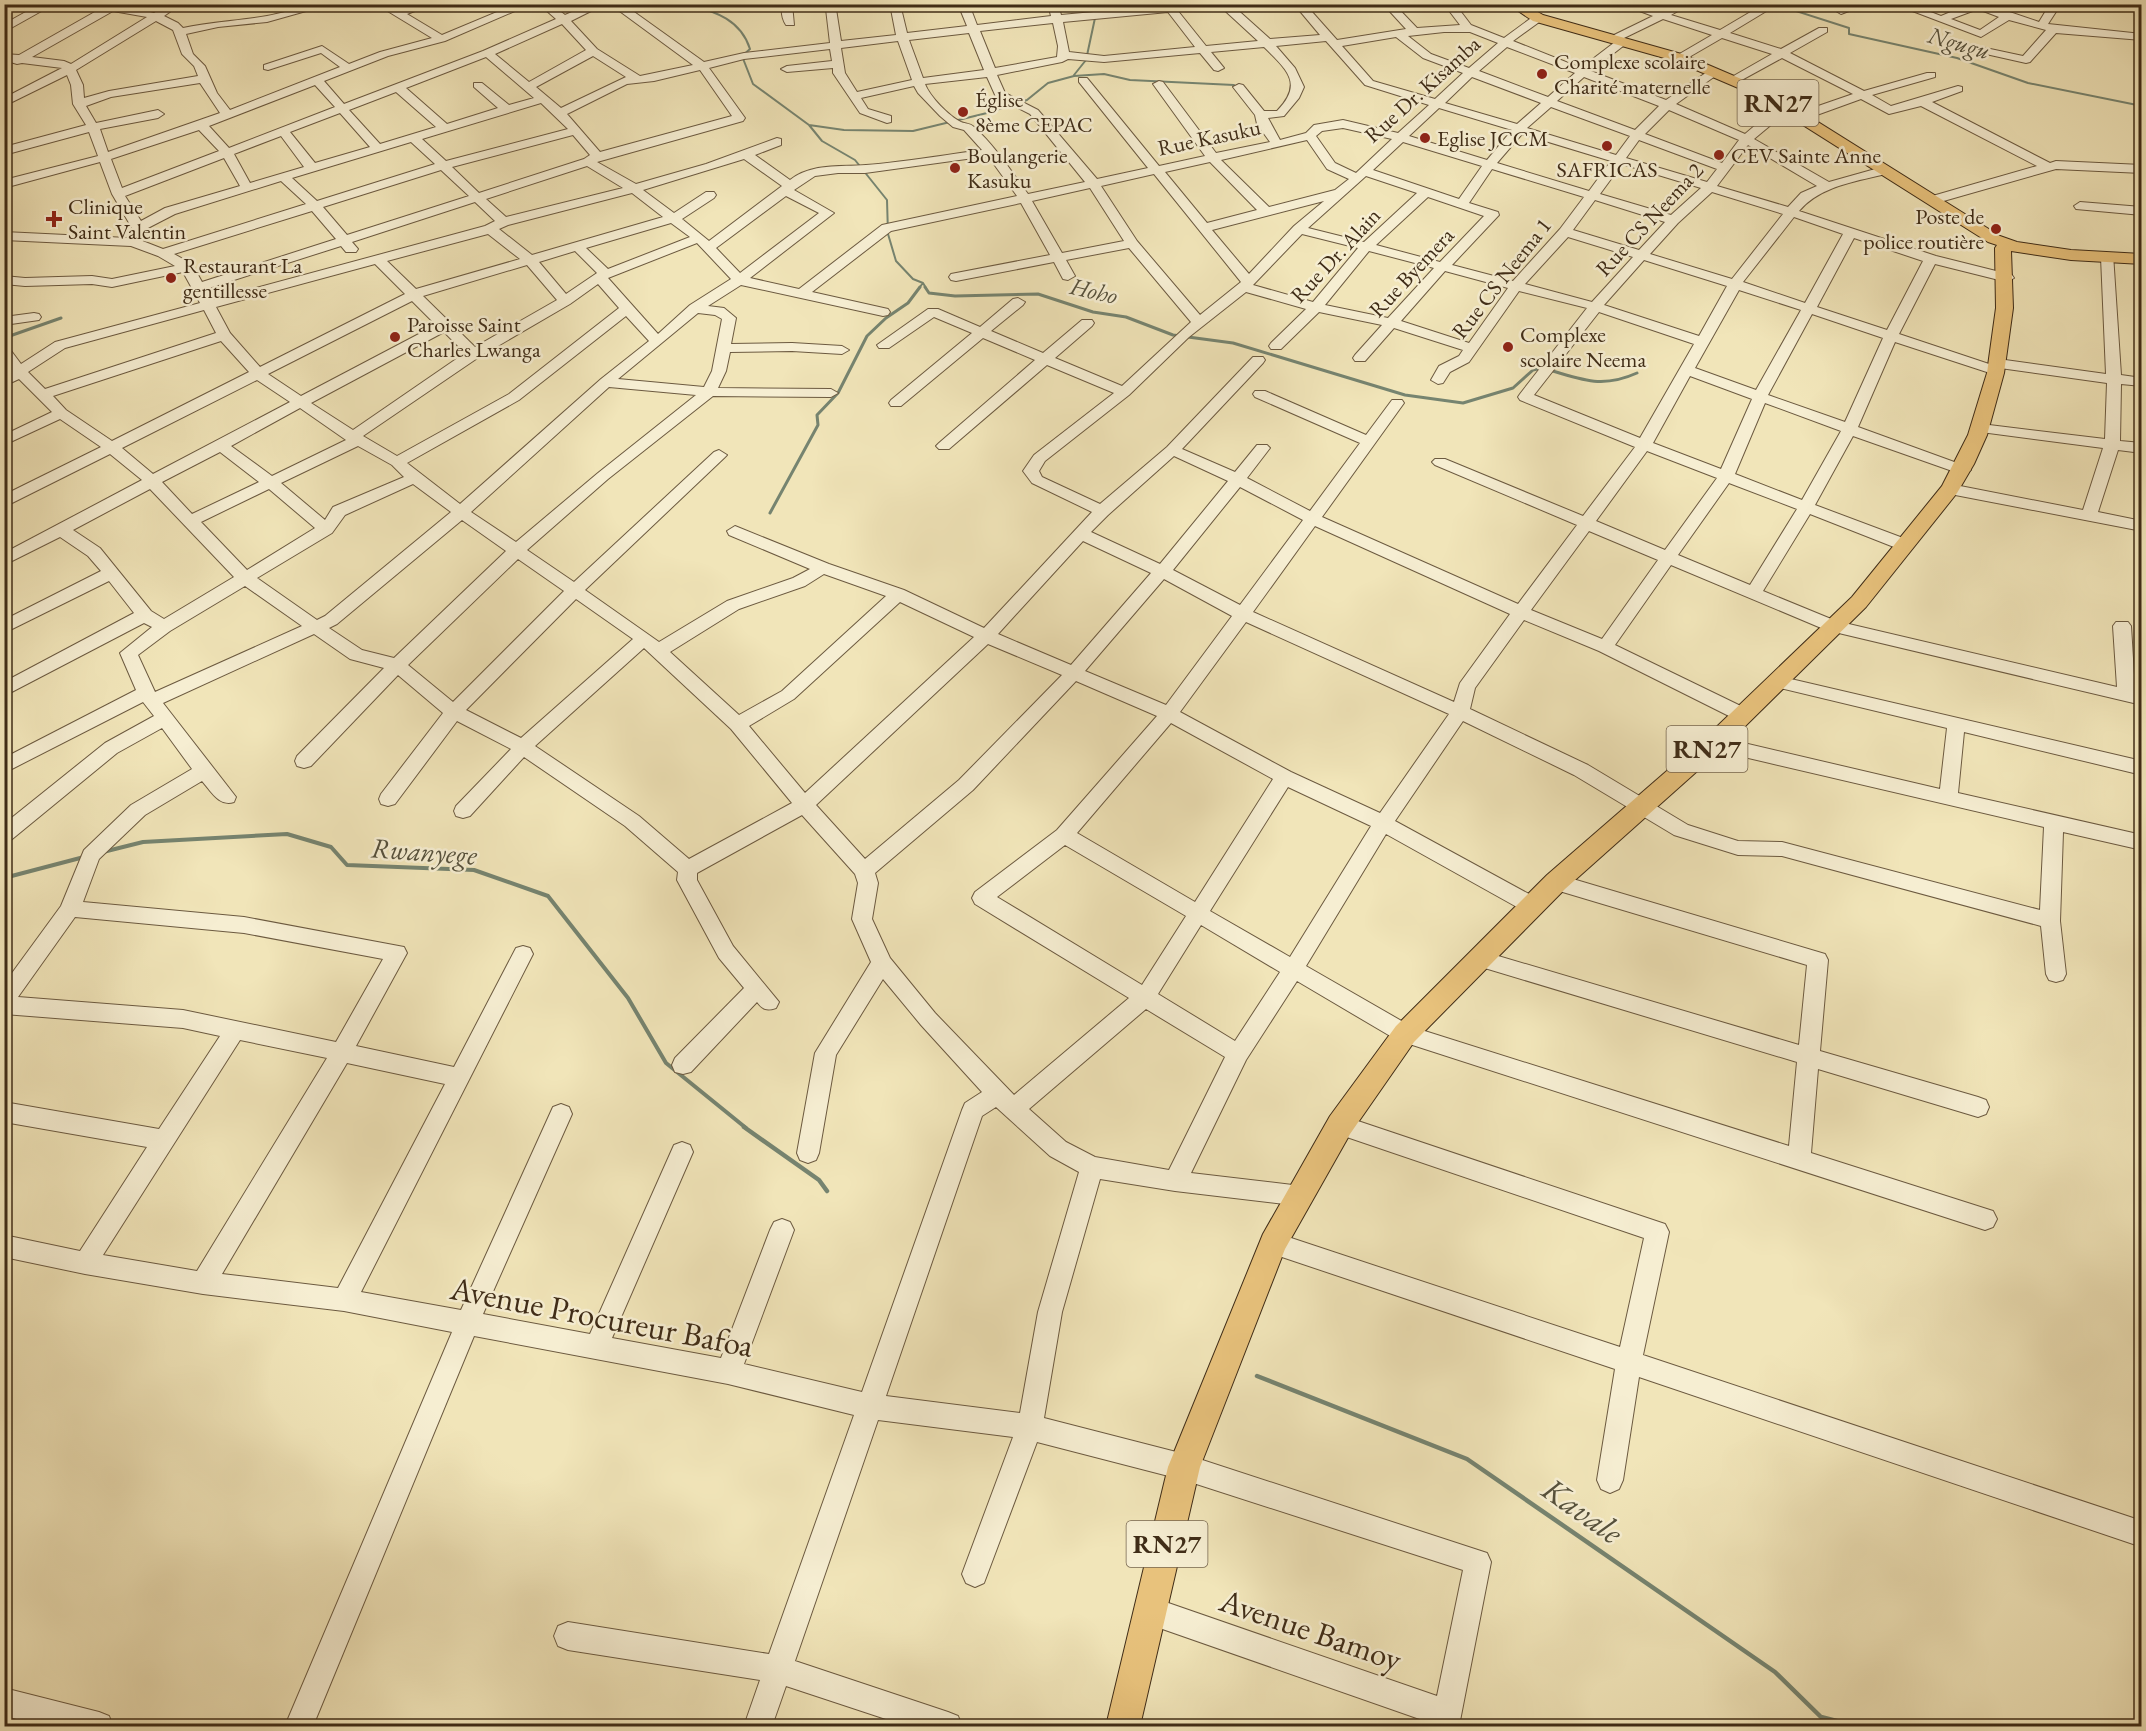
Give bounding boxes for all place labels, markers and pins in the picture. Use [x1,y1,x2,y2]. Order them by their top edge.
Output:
place label: Complexe scolaire Charité maternelle [1554,47,1711,101]
marker: Complexe scolaire Charité maternelle [1535,67,1549,81]
place label: Église 8ème CEPAC [975,85,1093,139]
marker: Église 8ème CEPAC [956,105,970,119]
place label: Eglise JCCM [1437,124,1548,153]
marker: Eglise JCCM [1418,131,1432,145]
marker: SAFRICAS [1600,139,1614,153]
place label: Boulangerie Kasuku [967,141,1068,195]
place label: CEV Sainte Anne [1731,141,1882,170]
marker: CEV Sainte Anne [1712,148,1726,162]
place label: SAFRICAS [1557,155,1657,184]
marker: Boulangerie Kasuku [948,161,962,175]
place label: Clinique Saint Valentin [68,192,186,246]
place label: Poste de police routière [1863,202,1984,256]
marker: Clinique Saint Valentin [45,210,63,228]
marker: Poste de police routière [1989,222,2003,236]
place label: Restaurant La gentillesse [183,251,303,305]
marker: Restaurant La gentillesse [164,271,178,285]
place label: Paroisse Saint Charles Lwanga [407,310,541,364]
place label: Complexe scolaire Neema [1520,320,1646,374]
marker: Paroisse Saint Charles Lwanga [388,330,402,344]
marker: Complexe scolaire Neema [1501,340,1515,354]

